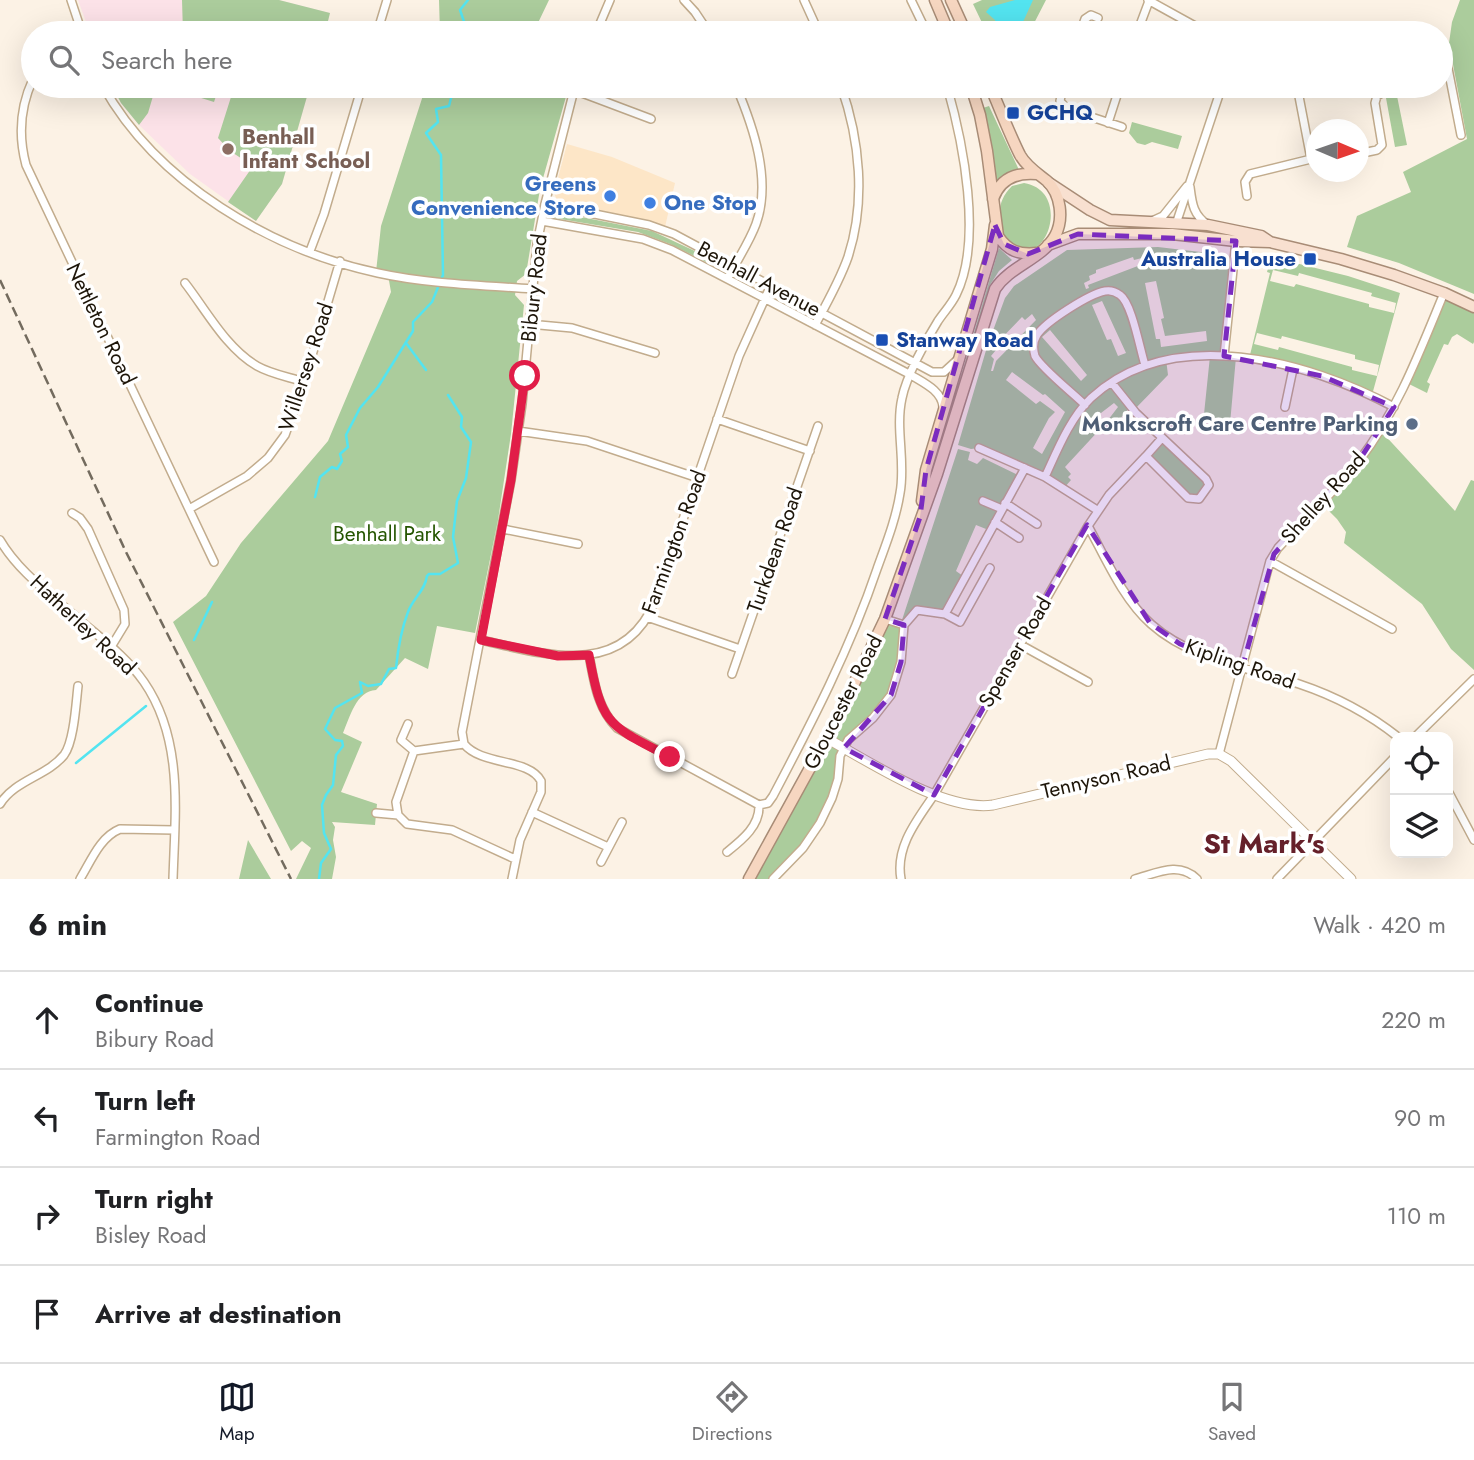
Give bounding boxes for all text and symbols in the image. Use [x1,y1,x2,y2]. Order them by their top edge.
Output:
search box [21,21,1453,98]
icon: search [45,41,83,79]
text: Search here [101,41,233,79]
place label: GCHQ [1027,98,1094,128]
marker: GCHQ [1005,105,1021,121]
north arrow [1306,119,1369,182]
place label: Benhall Infant School [242,122,370,176]
marker: Benhall Infant School [220,141,236,157]
place label: Greens Convenience Store [411,169,596,223]
marker: Greens Convenience Store [602,188,618,204]
place label: One Stop [664,188,757,218]
marker: One Stop [642,195,658,211]
street label: Bibury Road [513,232,555,344]
street label: Benhall Avenue [692,234,826,324]
place label: Australia House [1140,244,1296,274]
marker: Australia House [1302,251,1318,267]
street label: Nettleton Road [59,258,143,390]
street label: Willersey Road [271,299,341,435]
place label: Stanway Road [896,325,1034,355]
marker: Stanway Road [874,332,890,348]
route start [509,360,540,391]
place label: Monkscroft Care Centre Parking [1082,409,1398,439]
marker: Monkscroft Care Centre Parking [1404,416,1420,432]
street label: Shelley Road [1274,445,1372,551]
street label: Farmington Road [634,466,714,618]
street label: Turkdean Road [739,483,811,617]
park label: Benhall Park [333,519,442,549]
street label: Hatherley Road [23,568,143,682]
street label: Spenser Road [971,591,1059,713]
street label: Gloucester Road [796,629,890,775]
street label: Kipling Road [1181,631,1299,697]
map controls [1390,732,1453,858]
button: locate [1390,732,1453,795]
route end [654,741,685,772]
street label: Tennyson Road [1038,748,1174,806]
button: layers [1390,795,1453,858]
district label: St Mark's [1203,823,1325,864]
text: 6 min [28,903,107,946]
text: Walk · 420 m [1313,908,1446,942]
text: Continue [95,984,204,1022]
icon: ahead [28,1001,66,1039]
text: 220 m [1381,1003,1446,1037]
text: Bibury Road [95,1022,214,1056]
text: Turn left [95,1082,195,1120]
icon: left [28,1099,66,1137]
text: 90 m [1394,1101,1446,1135]
text: Farmington Road [95,1120,261,1154]
text: Turn right [95,1180,213,1218]
icon: right [28,1197,66,1235]
text: 110 m [1387,1199,1446,1233]
text: Bisley Road [95,1218,207,1252]
icon: arrive [28,1295,66,1333]
text: Arrive at destination [95,1295,342,1333]
tab: Map [218,1378,256,1447]
tab: Directions [692,1378,772,1447]
tab: Saved [1208,1378,1256,1447]

